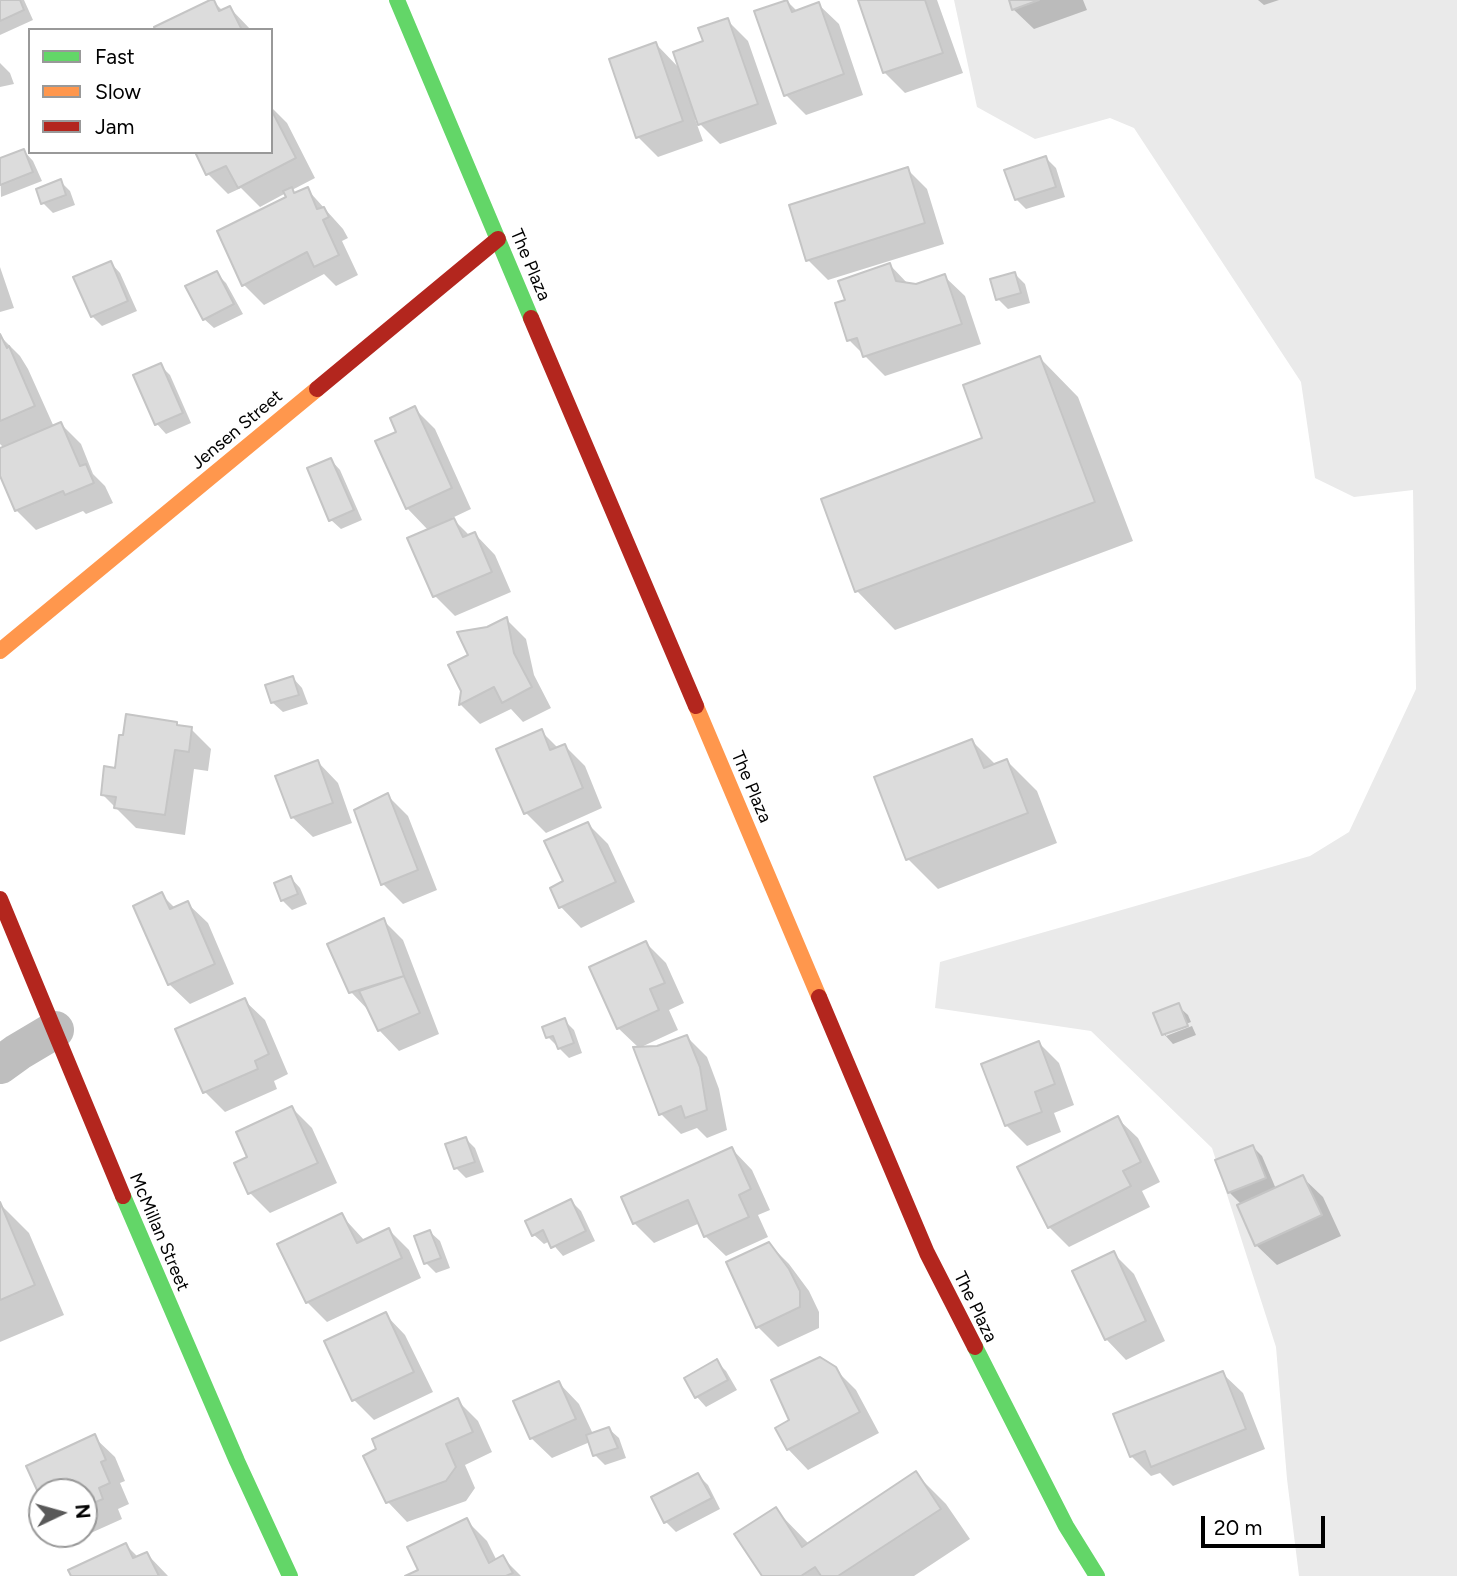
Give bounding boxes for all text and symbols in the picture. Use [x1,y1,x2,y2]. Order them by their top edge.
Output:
legend [28,28,273,154]
text: Fast [95,44,135,69]
text: Slow [95,79,141,104]
text: Jam [95,114,134,139]
street label: The Plaza [505,226,555,304]
street label: Jensen Street [187,386,287,474]
street label: The Plaza [726,748,776,826]
street label: McMillan Street [124,1170,194,1294]
street label: The Plaza [949,1268,1001,1346]
north arrow [28,1478,98,1548]
scale bar [1205,1502,1329,1546]
text: N [70,1503,95,1520]
text: 20 m [1214,1515,1262,1540]

